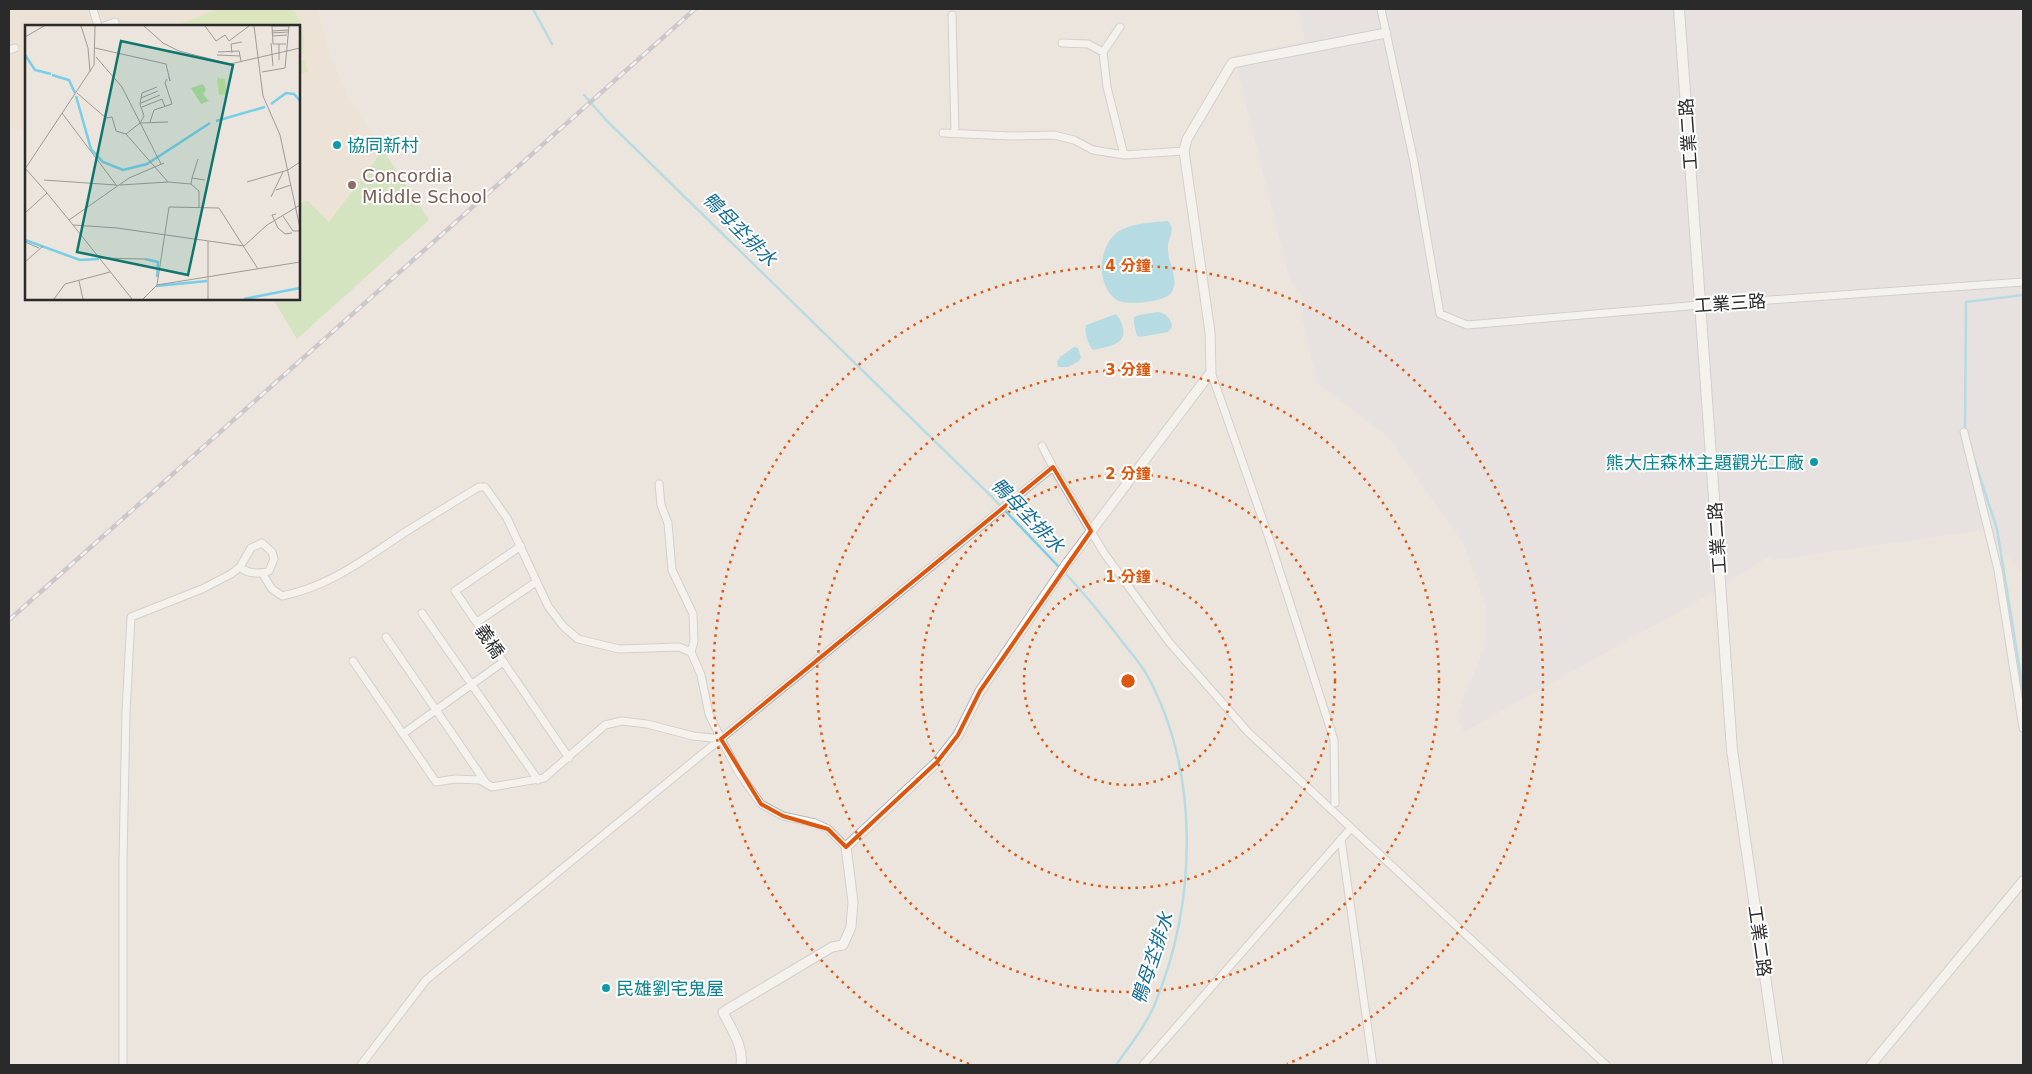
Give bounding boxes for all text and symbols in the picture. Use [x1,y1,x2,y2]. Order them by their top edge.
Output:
inset map [25,25,300,300]
street label: 工業二路 [1675,97,1701,171]
place label: 協同新村 [347,135,419,156]
marker: 協同新村 [331,139,343,151]
place label: Concordia Middle School [362,165,487,207]
marker: Concordia Middle School [346,179,358,191]
water label: 鴨母坔排水 [699,188,782,271]
text: 4 分鐘 [1105,257,1151,275]
street label: 工業三路 [1693,290,1767,316]
text: 3 分鐘 [1105,361,1151,379]
place label: 熊大庄森林主題觀光工廠 [1606,452,1804,473]
marker: 熊大庄森林主題觀光工廠 [1808,456,1820,468]
text: 2 分鐘 [1105,465,1151,483]
water label: 鴨母坔排水 [987,473,1070,558]
street label: 工業二路 [1704,501,1730,575]
text: 1 分鐘 [1105,568,1151,586]
street label: 義橋 [471,620,509,662]
centre of rings [1119,672,1137,690]
street label: 工業二路 [1745,904,1775,978]
water label: 鴨母坔排水 [1127,908,1177,1007]
place label: 民雄劉宅鬼屋 [616,978,724,999]
marker: 民雄劉宅鬼屋 [600,982,612,994]

